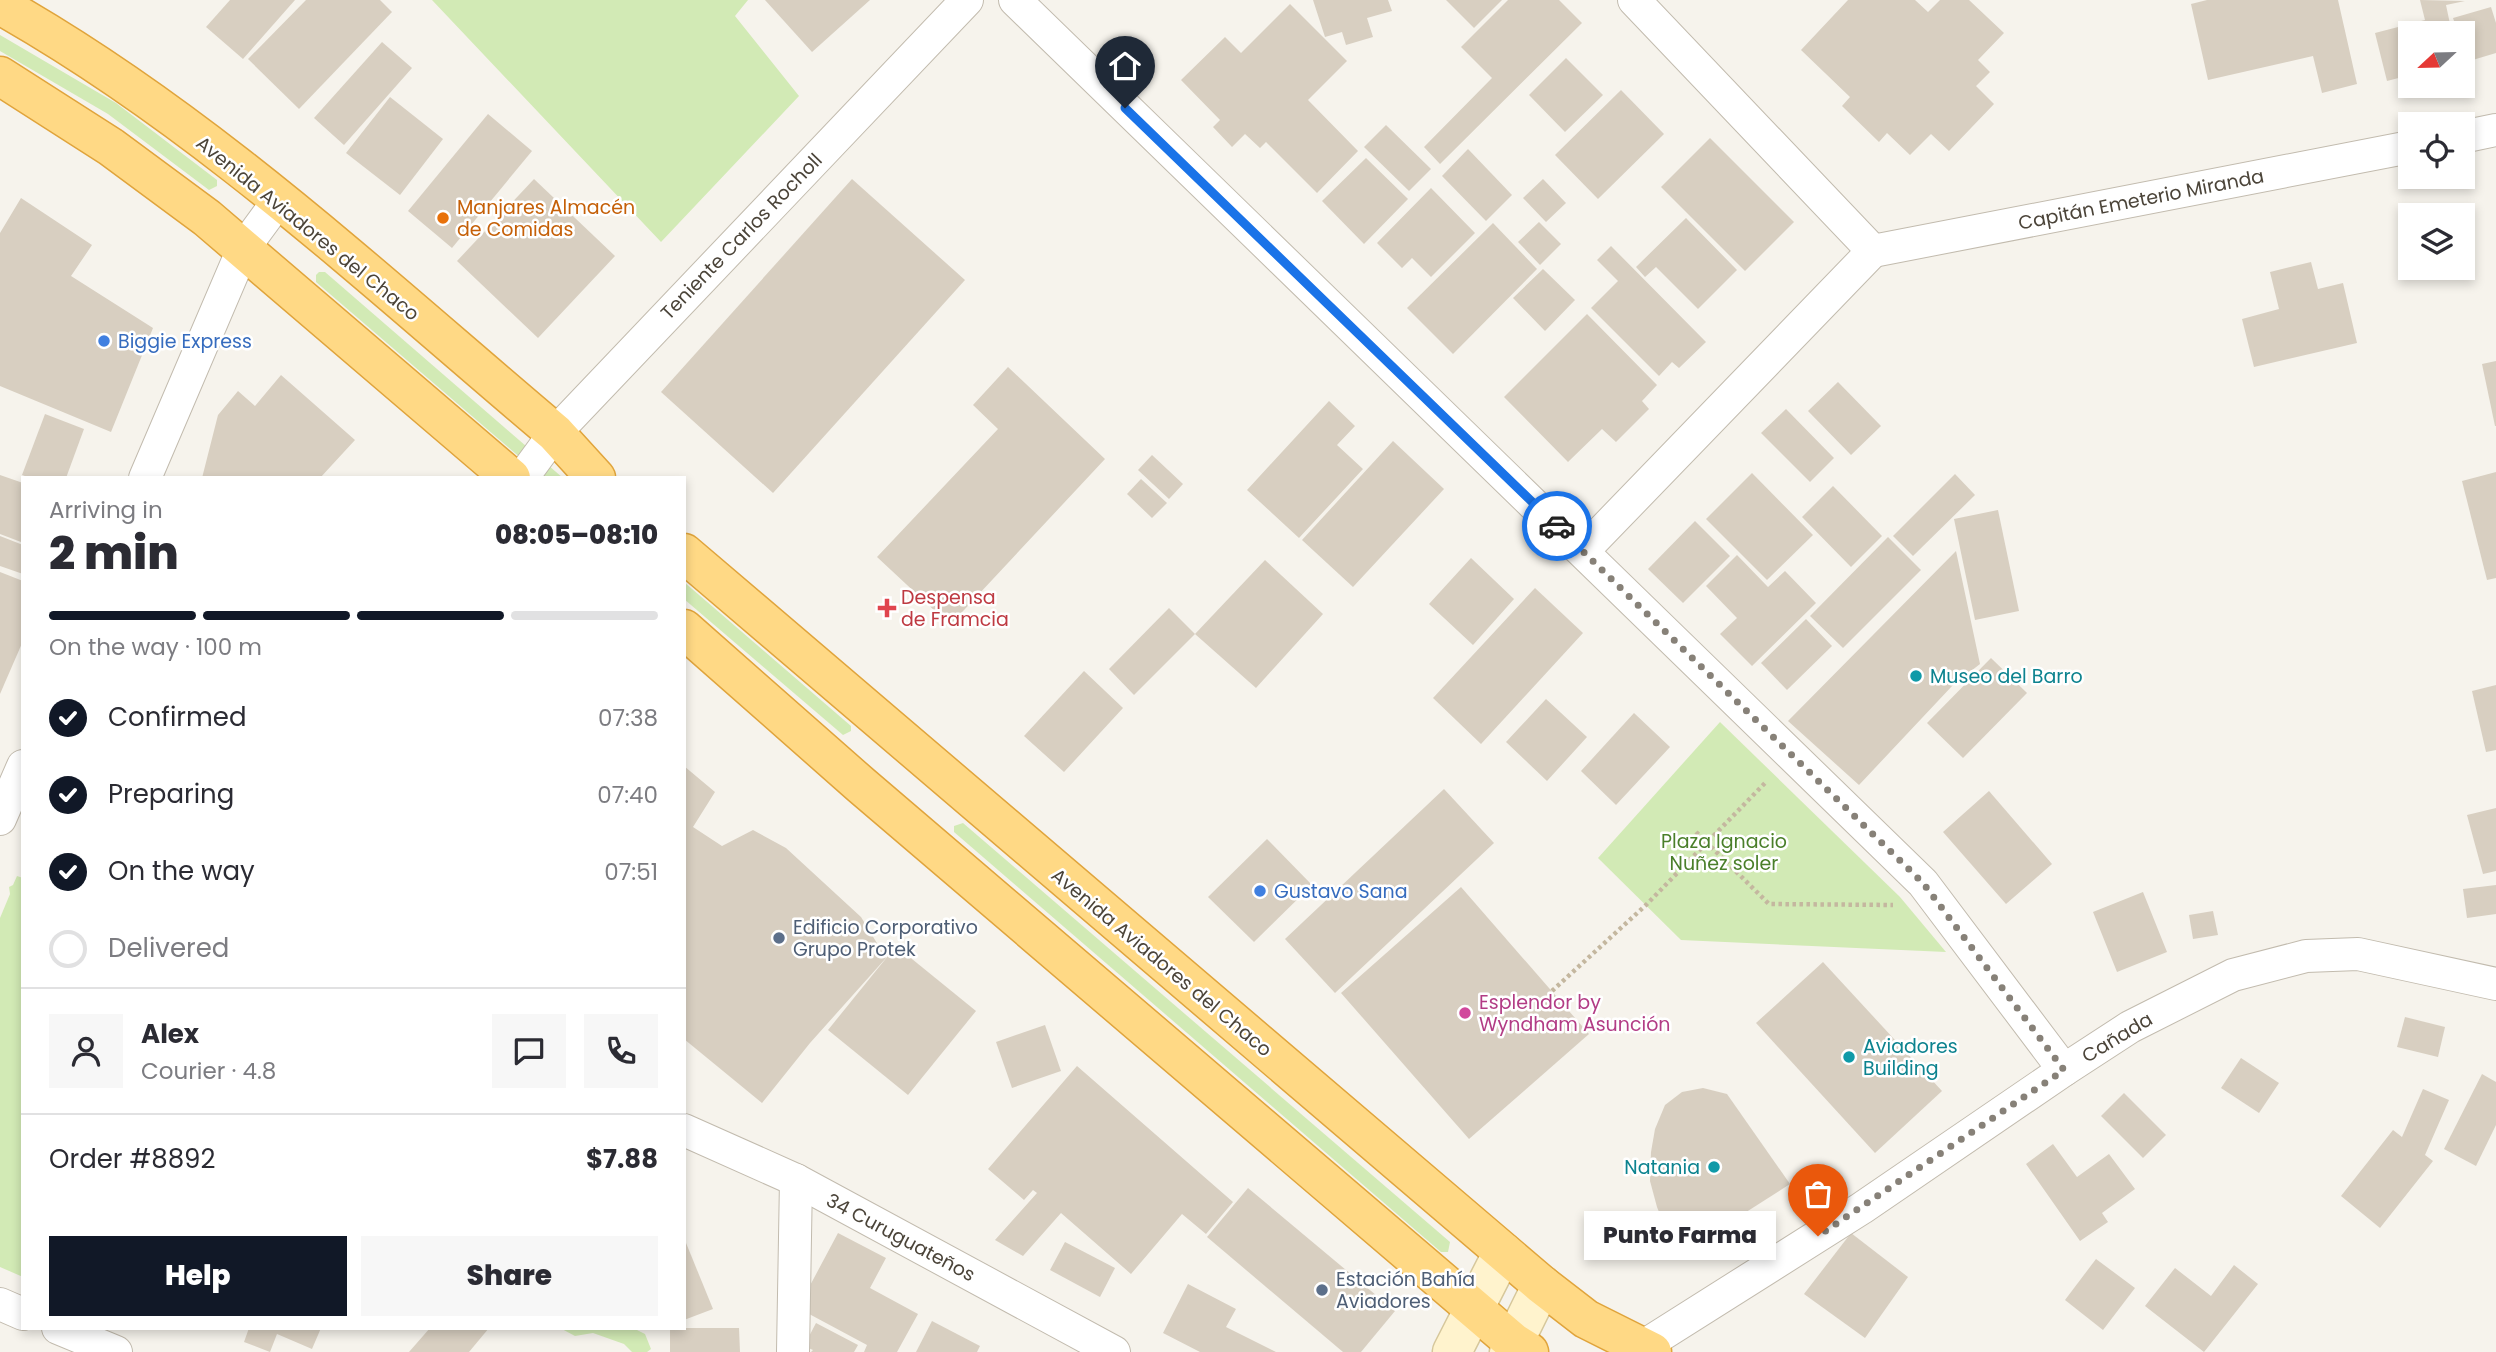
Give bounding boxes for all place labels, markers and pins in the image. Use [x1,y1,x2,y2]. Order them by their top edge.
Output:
pin [1095,36,1155,108]
place label: Manjares Almacén de Comidas [457,194,635,243]
marker: Manjares Almacén de Comidas [435,210,451,226]
place label: Biggie Express [118,328,252,355]
marker: Biggie Express [96,333,112,349]
place label: Despensa de Framcia [901,584,1009,633]
marker: Despensa de Framcia [879,600,895,616]
place label: Museo del Barro [1930,663,2083,690]
marker: Museo del Barro [1908,668,1924,684]
place label: Gustavo Sana [1274,878,1408,905]
marker: Gustavo Sana [1252,883,1268,899]
place label: Edificio Corporativo Grupo Protek [793,914,978,963]
marker: Edificio Corporativo Grupo Protek [771,930,787,946]
place label: Esplendor by Wyndham Asunción [1479,989,1670,1038]
marker: Esplendor by Wyndham Asunción [1457,1005,1473,1021]
place label: Aviadores Building [1863,1033,1958,1082]
marker: Aviadores Building [1841,1049,1857,1065]
place label: Natania [1624,1154,1700,1181]
marker: Natania [1706,1159,1722,1175]
pin [1788,1164,1848,1236]
callout: Punto Farma [1584,1212,1776,1260]
place label: Estación Bahía Aviadores [1336,1266,1475,1315]
marker: Estación Bahía Aviadores [1314,1282,1330,1298]

